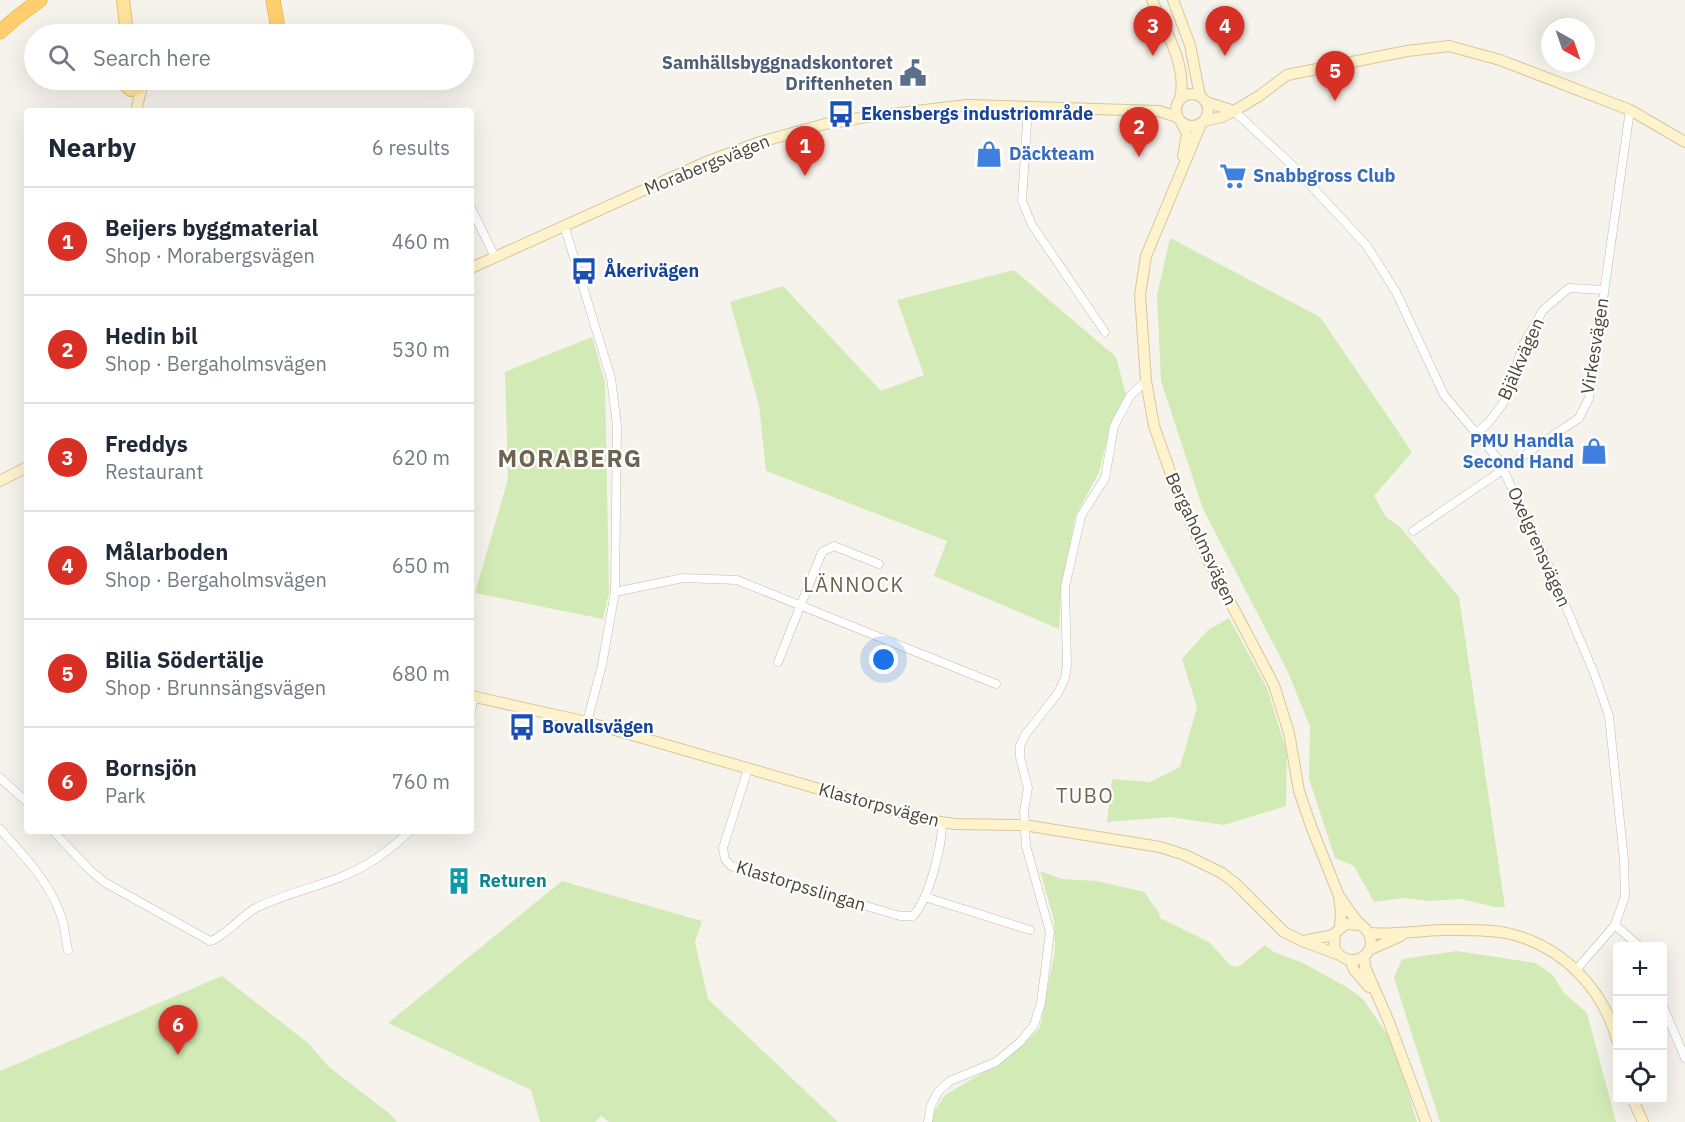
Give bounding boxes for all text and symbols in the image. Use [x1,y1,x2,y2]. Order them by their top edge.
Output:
pin: 3 [1134,7,1172,56]
pin: 4 [1206,7,1244,56]
north arrow [1541,18,1595,72]
search box [24,24,474,90]
icon: search [45,41,78,74]
text: Search here [93,43,211,72]
place label: Samhällsbyggnadskontoret Driftenheten [662,51,893,95]
pin: 5 [1316,51,1354,101]
public building icon: Samhällsbyggnadskontoret Driftenheten [898,58,928,88]
bus stop icon: Ekensbergs industriområde [826,99,856,129]
place label: Ekensbergs industriområde [861,102,1093,125]
pin: 2 [1120,108,1158,157]
pin: 1 [786,126,824,176]
street label: Morabergsvägen [641,129,773,200]
text: Nearby [48,130,136,164]
text: 6 results [372,134,450,161]
shop icon: Däckteam [974,139,1004,169]
place label: Däckteam [1009,142,1095,165]
supermarket icon: Snabbgross Club [1218,161,1248,191]
place label: Snabbgross Club [1253,164,1396,187]
text: Beijers byggmaterial [105,213,318,242]
text: 1 [62,228,74,255]
text: 460 m [392,228,450,255]
text: Shop · Morabergsvägen [105,242,315,269]
bus stop icon: Åkerivägen [569,256,599,286]
place label: Åkerivägen [604,257,699,282]
street label: Virkesvägen [1576,296,1613,396]
street label: Bjälkvägen [1492,314,1549,404]
text: Hedin bil [105,321,198,350]
text: 2 [62,336,74,363]
text: 530 m [392,336,450,363]
text: Shop · Bergaholmsvägen [105,350,327,377]
text: Freddys [105,429,188,458]
place label: PMU Handla Second Hand [1462,429,1574,473]
shop icon: PMU Handla Second Hand [1579,436,1609,466]
district label: MORABERG [497,442,643,474]
text: 3 [62,444,74,471]
text: 620 m [392,444,450,471]
text: Restaurant [105,458,203,485]
street label: Bergaholmsvägen [1161,469,1242,609]
street label: Oxelgrensvägen [1503,483,1576,610]
text: Målarboden [105,537,228,566]
text: 4 [62,552,74,579]
text: 650 m [392,552,450,579]
text: Shop · Bergaholmsvägen [105,566,327,593]
district label: LÄNNOCK [803,571,905,598]
text: Bilia Södertälje [105,645,264,674]
your location [869,645,898,674]
text: 5 [62,660,74,687]
text: 680 m [392,660,450,687]
text: Shop · Brunnsängsvägen [105,674,326,701]
bus stop icon: Bovallsvägen [507,712,537,742]
place label: Bovallsvägen [542,715,654,738]
text: Bornsjön [105,753,197,782]
text: 6 [62,768,74,795]
text: 760 m [392,768,450,795]
street label: Klastorpsvägen [816,777,942,832]
text: Park [105,782,145,809]
district label: TUBO [1056,782,1114,809]
street label: Klastorpsslingan [734,855,869,916]
building icon: Returen [444,866,474,896]
place label: Returen [479,869,547,892]
map controls [1613,942,1667,1104]
button: + [1613,942,1667,996]
button: − [1613,996,1667,1050]
pin: 6 [158,1006,198,1055]
button: locate [1613,1050,1667,1104]

